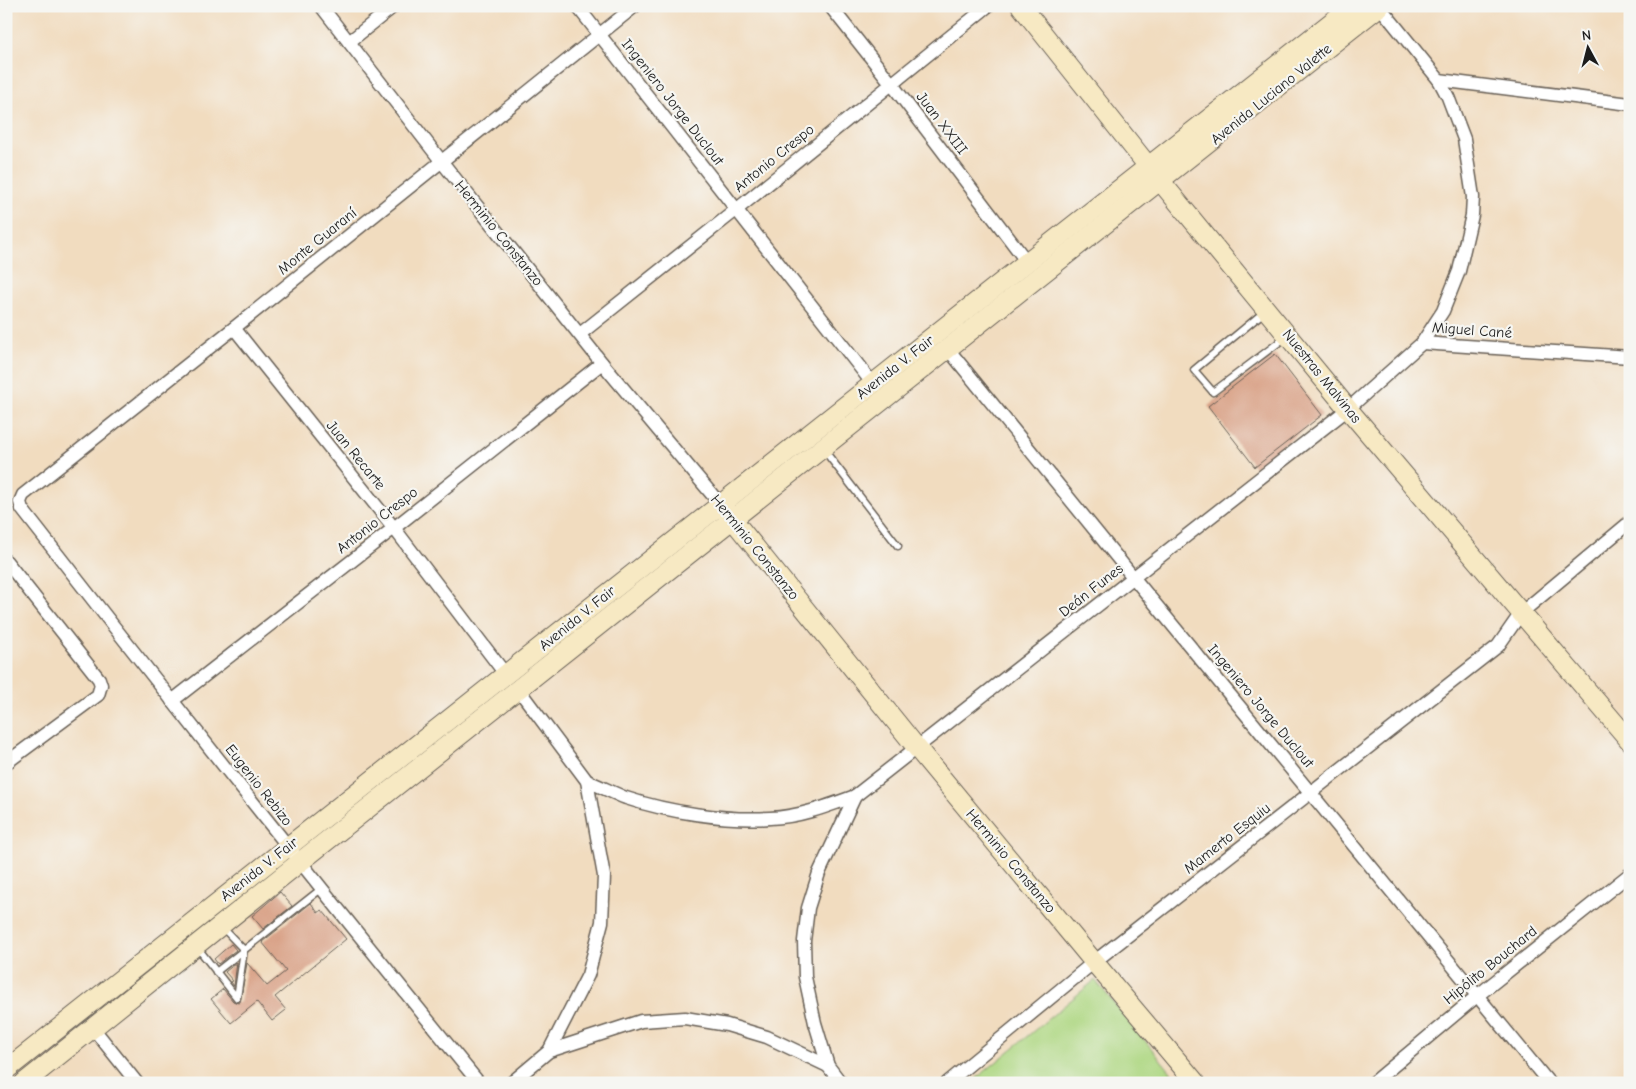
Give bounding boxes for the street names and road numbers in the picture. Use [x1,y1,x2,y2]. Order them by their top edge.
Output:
street label: Ingeniero Jorge Duclout [618,35,728,169]
street label: Avenida Luciano Valette [1207,39,1336,148]
street label: Juan XXIII [913,88,971,158]
street label: Antonio Crespo [730,120,818,196]
street label: Herminio Constanzo [451,177,547,289]
street label: Monte Guaraní [274,203,361,278]
street label: Miguel Cané [1431,318,1513,342]
street label: Nuestras Malvinas [1279,325,1365,427]
street label: Avenida V. Fair [853,331,937,403]
street label: Juan Recarte [323,417,390,494]
street label: Antonio Crespo [333,483,421,557]
street label: Herminio Constanzo [707,491,803,603]
street label: Deán Funes [1055,559,1127,621]
street label: Avenida V. Fair [535,582,619,654]
street label: Ingeniero Jorge Duclout [1204,641,1318,772]
street label: Eugenio Rebizo [222,741,296,829]
street label: Mamerto Esquiu [1180,799,1274,877]
street label: Herminio Constanzo [962,805,1060,917]
street label: Avenida V. Fair [217,833,301,905]
street label: Hipólito Bouchard [1440,922,1540,1008]

